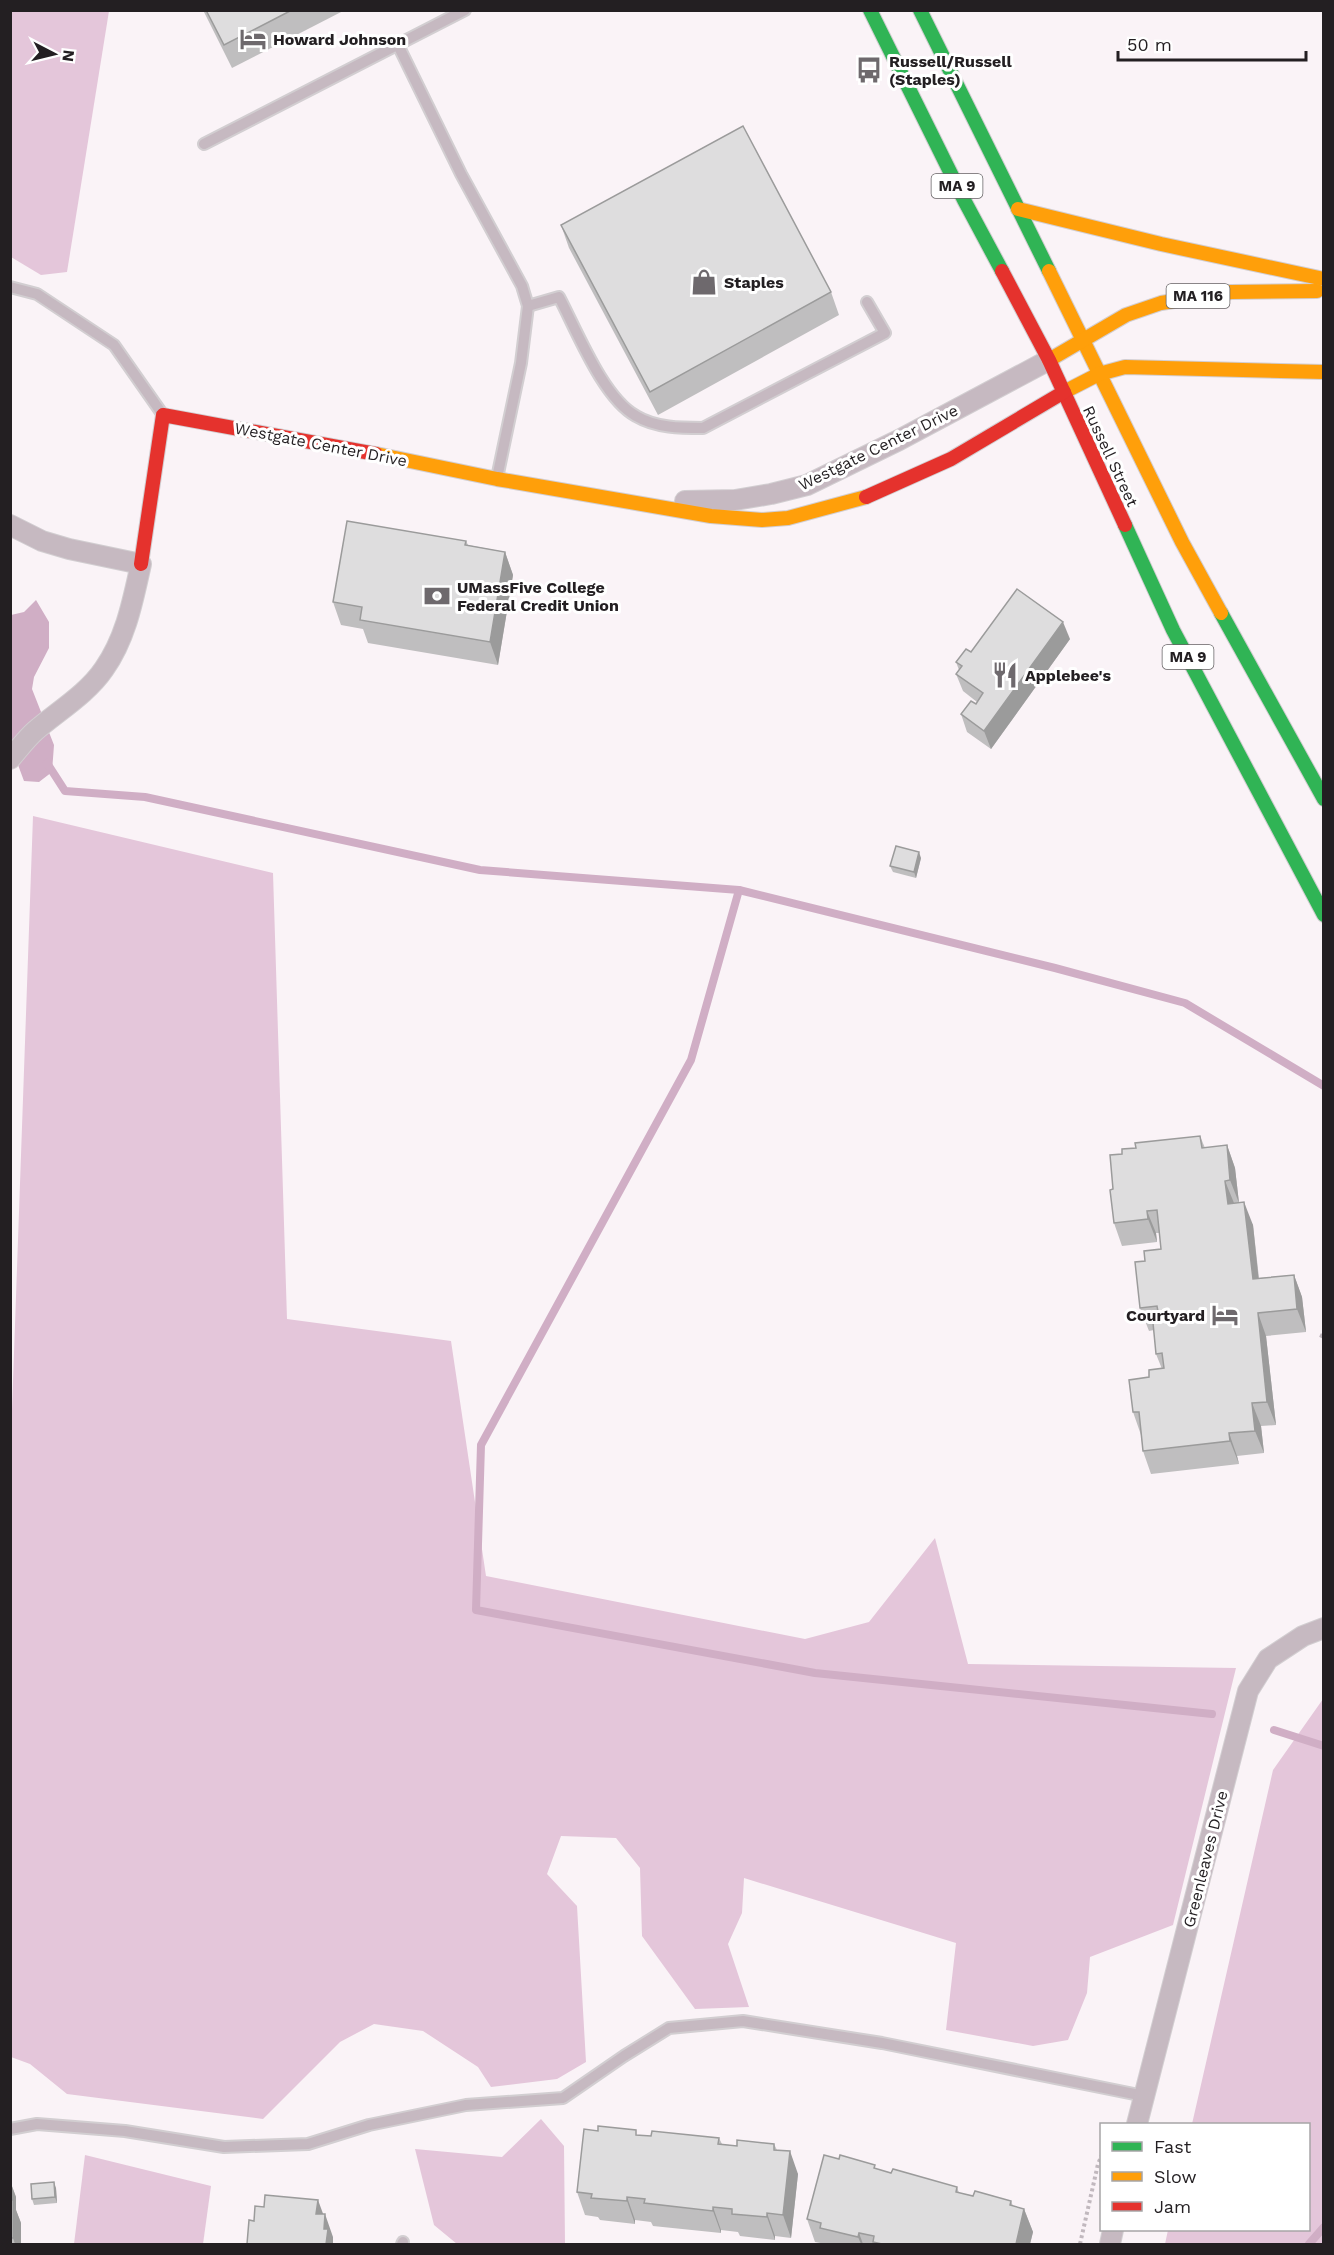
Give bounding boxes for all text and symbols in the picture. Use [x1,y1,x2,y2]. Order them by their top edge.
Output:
north arrow [24,24,84,84]
hotel icon: Howard Johnson [238,24,268,54]
scale bar [1118,24,1306,62]
place label: Howard Johnson [273,30,406,49]
text: 50 m [1127,34,1172,55]
text: N [58,49,79,63]
place label: Russell/Russell (Staples) [889,52,1012,89]
bus stop icon: Russell/Russell (Staples) [854,55,884,85]
road number: MA 9 [932,174,982,198]
shop icon: Staples [689,267,719,297]
place label: Staples [724,273,784,292]
road number: MA 116 [1166,284,1230,308]
street label: Westgate Center Drive [795,401,961,494]
street label: Russell Street [1079,403,1142,510]
street label: Westgate Center Drive [233,418,409,471]
place label: UMassFive College Federal Credit Union [457,578,619,615]
bank icon: UMassFive College Federal Credit Union [422,581,452,611]
road number: MA 9 [1162,645,1214,669]
restaurant icon: Applebee's [990,660,1020,690]
place label: Applebee's [1025,666,1111,685]
hotel icon: Courtyard [1210,1300,1240,1330]
place label: Courtyard [1126,1306,1205,1325]
street label: Greenleaves Drive [1179,1789,1232,1930]
legend [1100,2123,1310,2231]
text: Fast [1154,2136,1192,2157]
text: Slow [1154,2166,1197,2187]
text: Jam [1154,2196,1191,2217]

